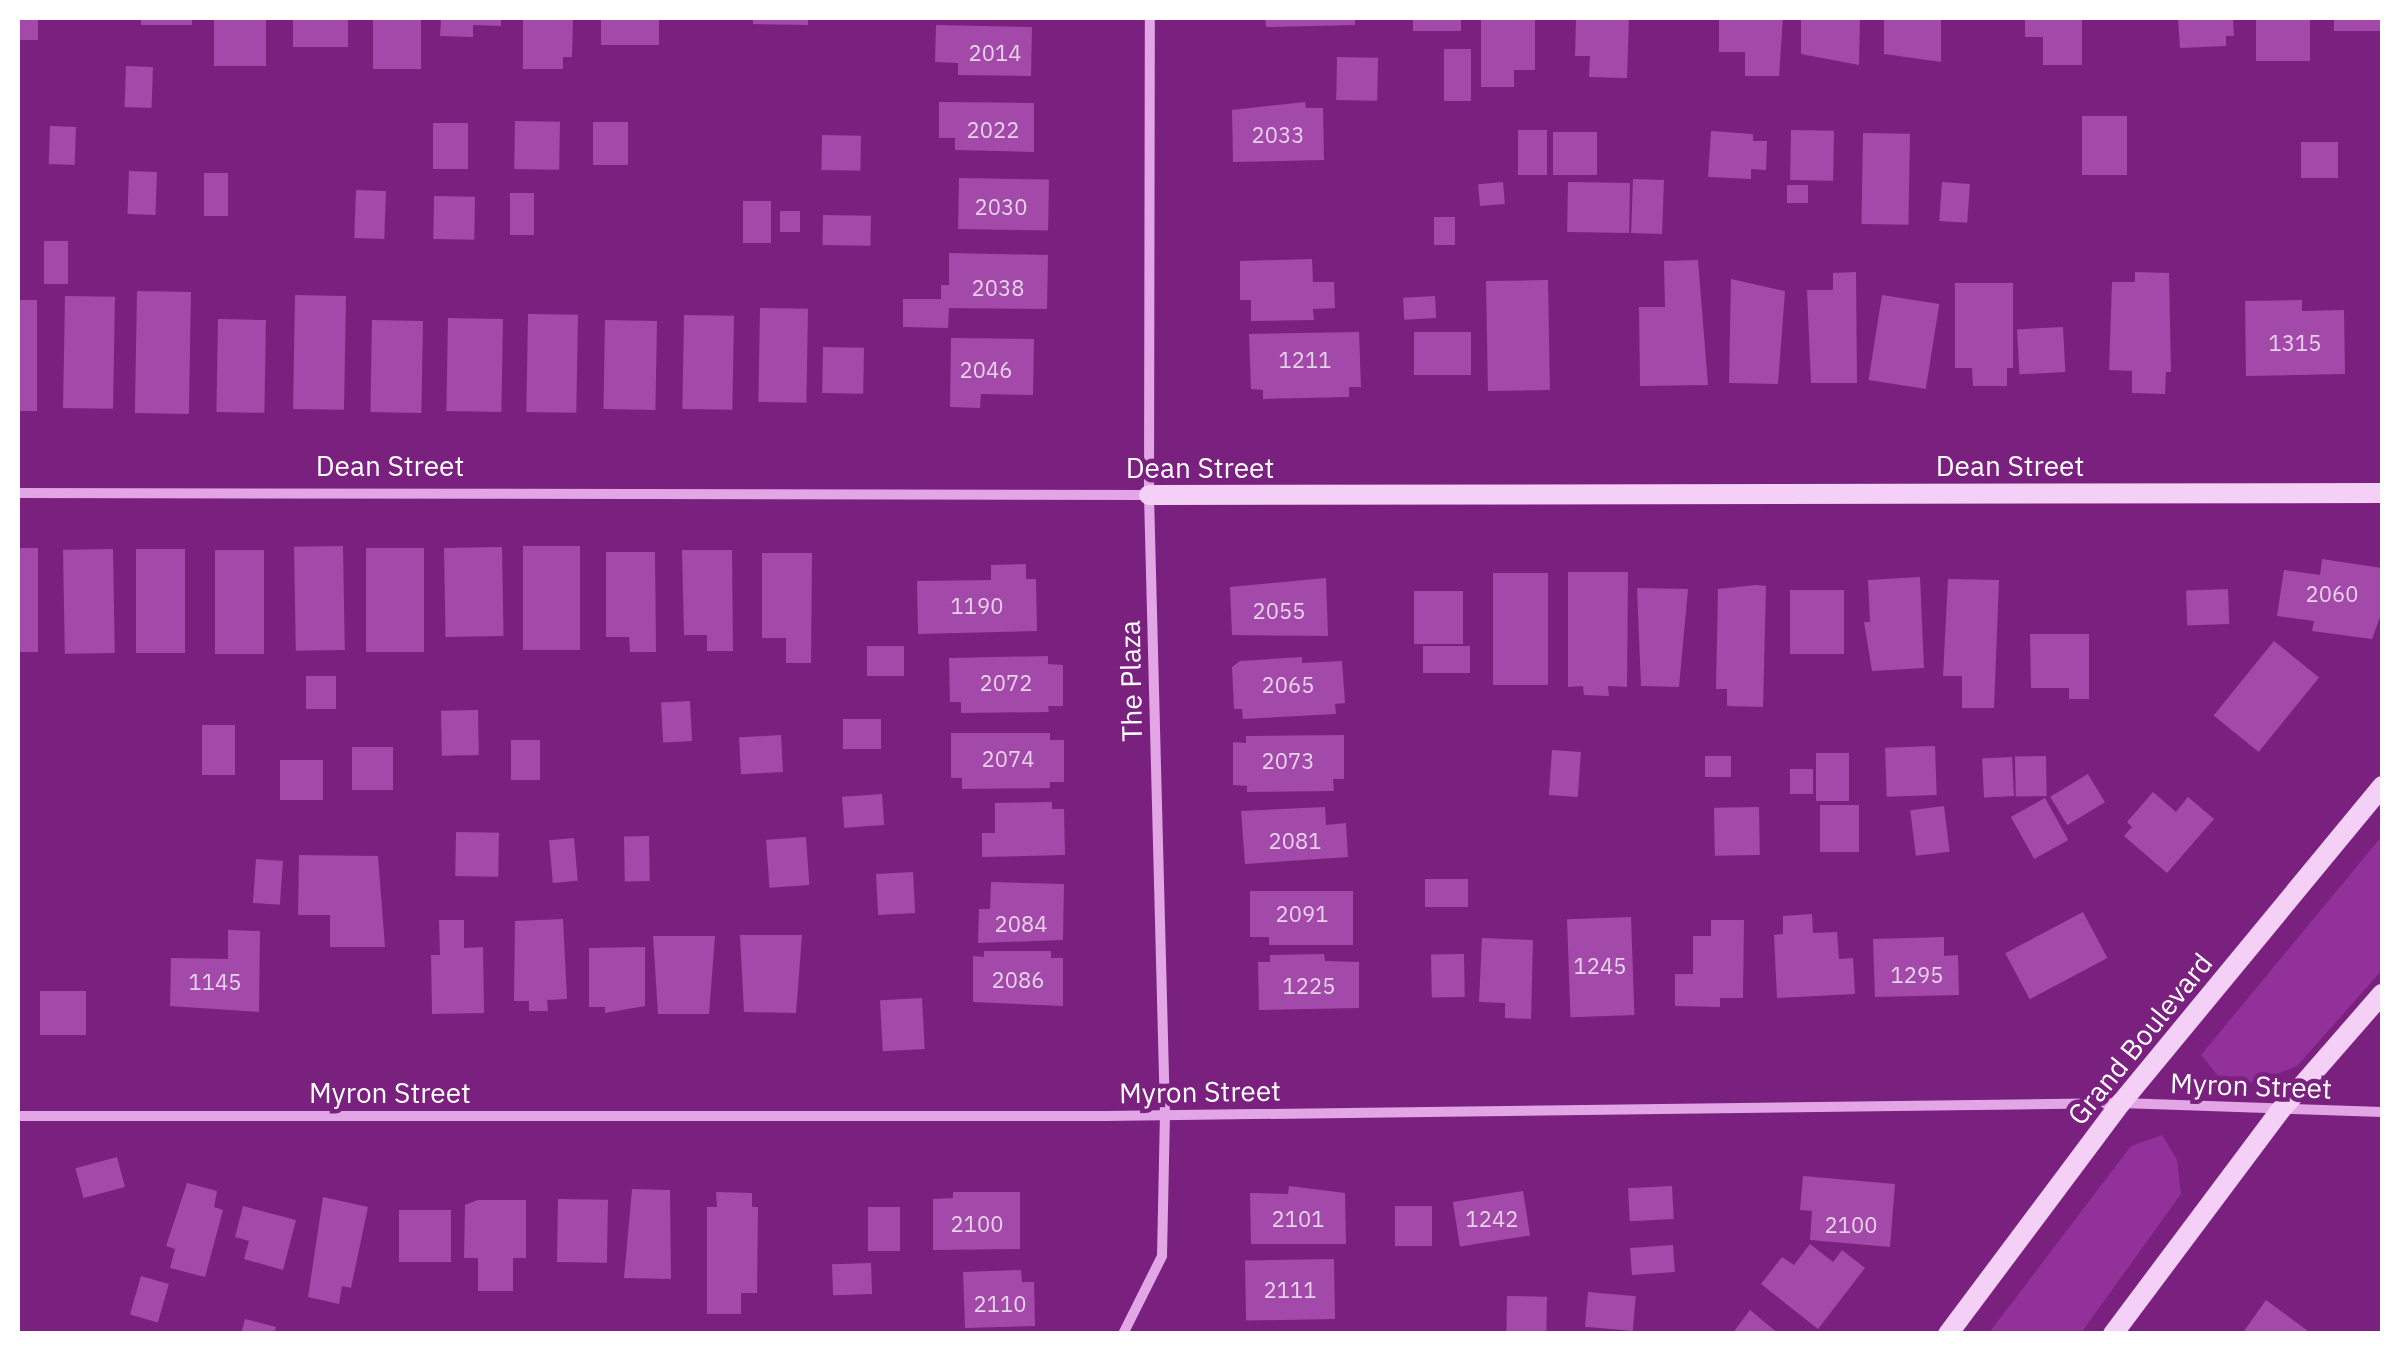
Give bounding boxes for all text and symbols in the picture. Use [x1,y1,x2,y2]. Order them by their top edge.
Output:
house number: 2014 [969,40,1021,66]
house number: 2022 [967,117,1019,143]
house number: 2033 [1252,122,1304,148]
house number: 2030 [975,194,1027,220]
house number: 2038 [972,275,1024,301]
house number: 1315 [2269,330,2321,356]
house number: 1211 [1279,347,1331,373]
house number: 2046 [960,357,1012,383]
street label: Dean Street [316,449,464,483]
street label: Dean Street [1936,449,2084,483]
street label: Dean Street [1126,451,1274,485]
house number: 2060 [2306,581,2358,607]
house number: 1190 [951,593,1003,619]
house number: 2055 [1253,598,1305,624]
street label: The Plaza [1113,620,1149,742]
house number: 2072 [980,670,1032,696]
house number: 2065 [1262,672,1314,698]
house number: 2074 [982,746,1034,772]
house number: 2073 [1262,748,1314,774]
house number: 2081 [1269,828,1321,854]
house number: 2091 [1276,901,1328,927]
house number: 2084 [995,911,1047,937]
street label: Grand Boulevard [2061,947,2219,1131]
house number: 1245 [1574,953,1626,979]
house number: 1295 [1891,962,1943,988]
house number: 2086 [992,967,1044,993]
house number: 1145 [189,969,241,995]
house number: 1225 [1283,973,1335,999]
street label: Myron Street [2170,1066,2332,1106]
street label: Myron Street [1119,1074,1281,1110]
street label: Myron Street [309,1076,471,1110]
house number: 2101 [1272,1206,1324,1232]
house number: 1242 [1466,1206,1518,1232]
house number: 2100 [951,1211,1003,1237]
house number: 2100 [1825,1212,1877,1238]
house number: 2111 [1264,1277,1316,1303]
house number: 2110 [974,1291,1026,1317]

